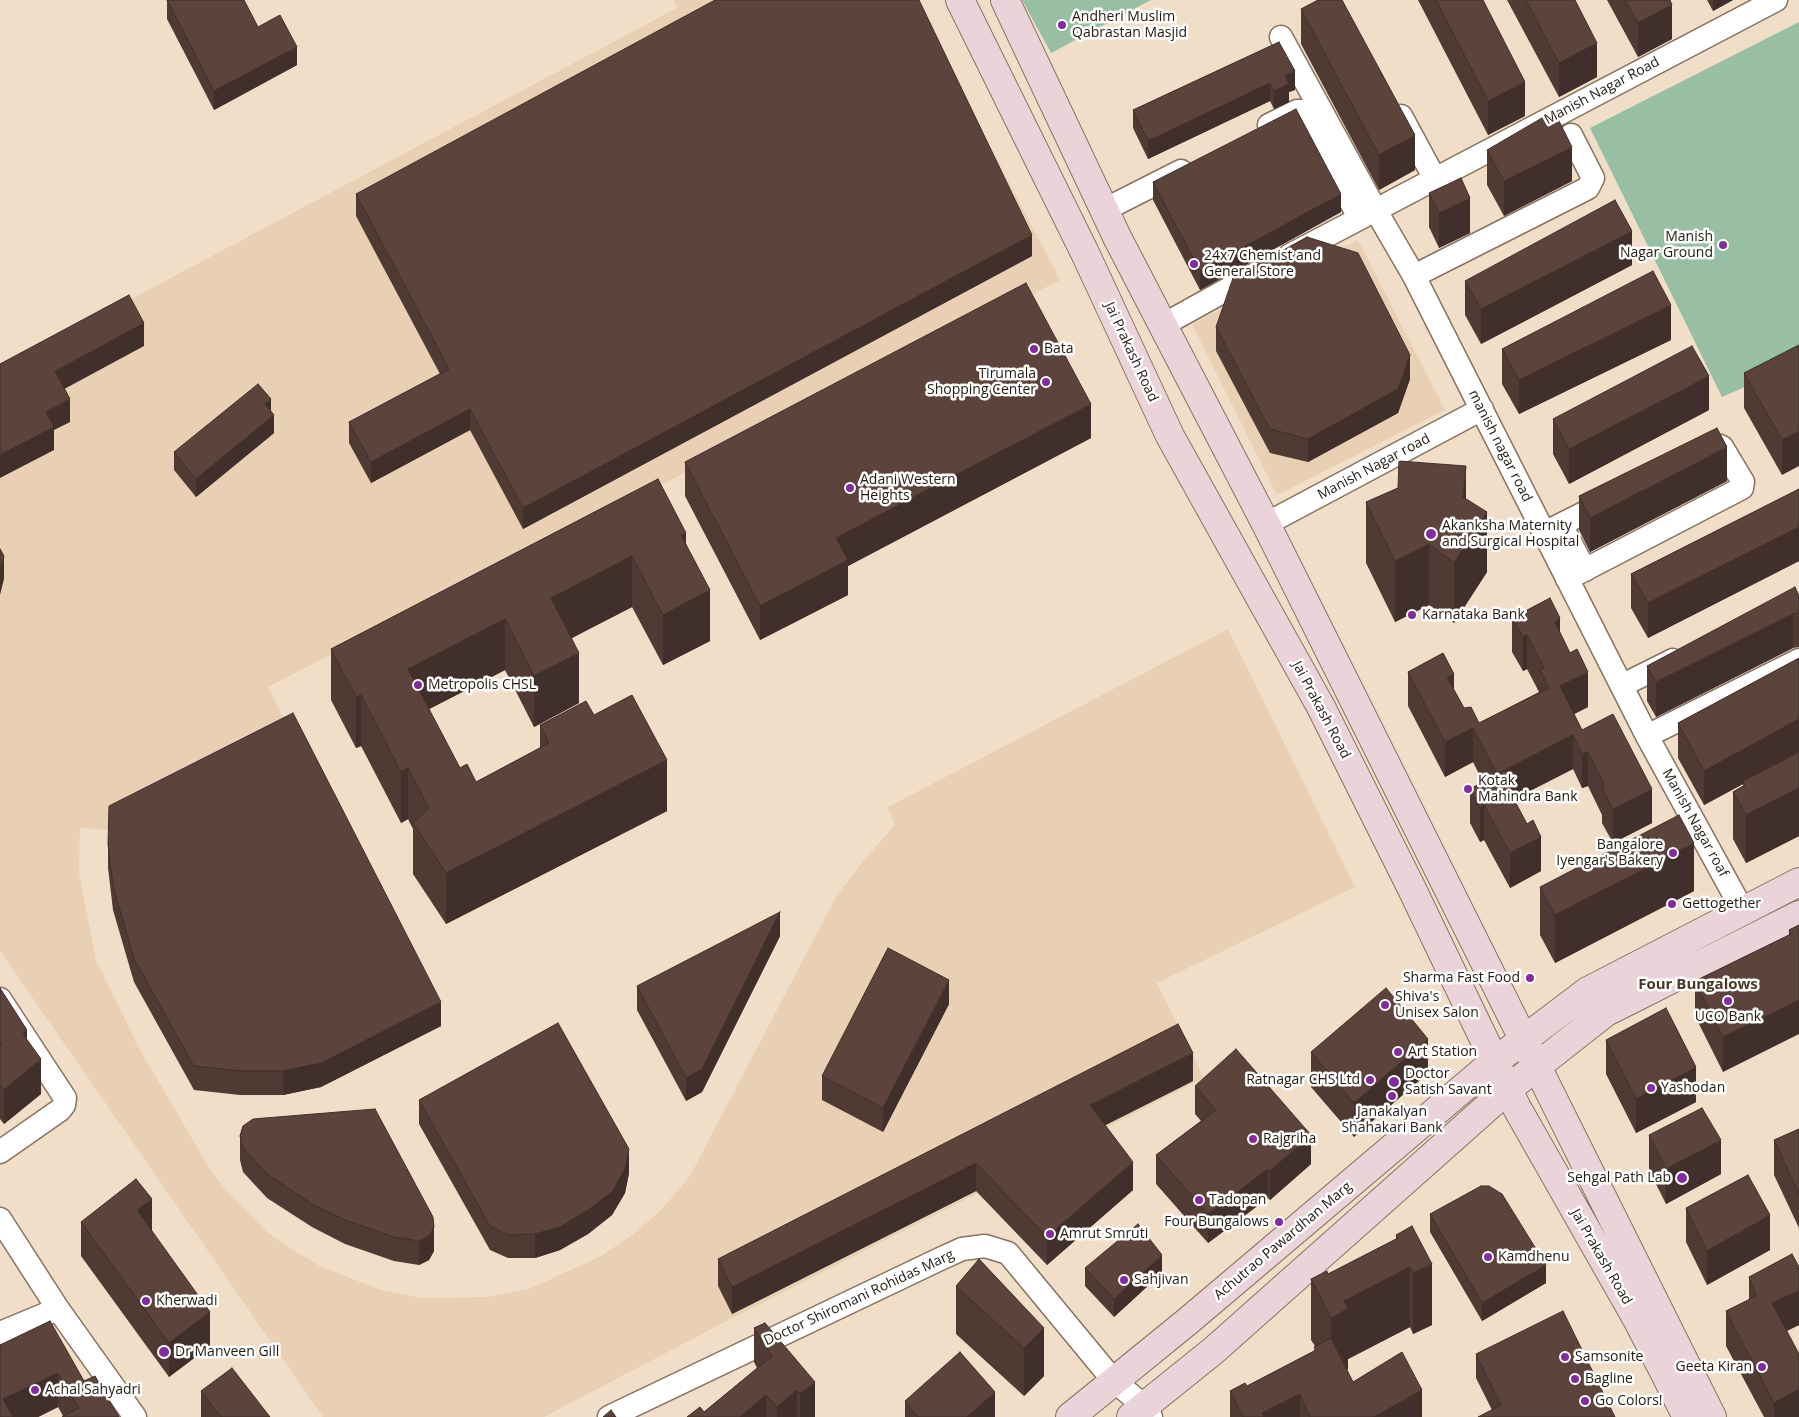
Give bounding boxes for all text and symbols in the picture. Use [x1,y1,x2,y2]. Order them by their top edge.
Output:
place label: Andheri Muslim Qabrastan Masjid [1072,9,1187,41]
marker: Andheri Muslim Qabrastan Masjid [1056,19,1068,31]
street label: Manish Nagar Road [1542,54,1662,128]
place label: Manish Nagar Ground [1620,229,1713,262]
marker: Manish Nagar Ground [1717,239,1729,251]
place label: 24x7 Chemist and General Store [1204,248,1321,280]
marker: 24x7 Chemist and General Store [1188,258,1200,270]
street label: Jai Prakash Road [1101,299,1161,405]
place label: Bata [1044,341,1074,357]
marker: Bata [1028,343,1040,355]
place label: Tirumala Shopping Center [927,366,1036,398]
marker: Tirumala Shopping Center [1040,376,1052,388]
street label: manish nagar road [1465,387,1535,505]
street label: Manish Nagar road [1315,430,1433,504]
place label: Adani Western Heights [860,472,956,504]
marker: Adani Western Heights [844,482,856,494]
place label: Akanksha Maternity and Surgical Hospital [1442,518,1579,550]
marker: Akanksha Maternity and Surgical Hospital [1424,527,1438,541]
place label: Karnataka Bank [1422,607,1525,623]
marker: Karnataka Bank [1406,609,1418,621]
street label: Jai Prakash Road [1288,658,1354,762]
place label: Metropolis CHSL [428,677,536,693]
marker: Metropolis CHSL [412,679,424,691]
street label: Manish Nagar roaf [1658,766,1732,880]
place label: Kotak Mahindra Bank [1478,773,1578,806]
marker: Kotak Mahindra Bank [1462,783,1474,795]
place label: Bangalore Iyengar's Bakery [1556,837,1663,870]
marker: Bangalore Iyengar's Bakery [1667,847,1679,859]
place label: Gettogether [1682,896,1761,912]
marker: Gettogether [1666,898,1678,910]
place label: Sharma Fast Food [1403,970,1520,986]
marker: Sharma Fast Food [1524,972,1536,984]
district label: Four Bungalows [1638,976,1758,994]
place label: Shiva's Unisex Salon [1395,989,1479,1022]
marker: UCO Bank [1722,995,1734,1007]
marker: Shiva's Unisex Salon [1379,999,1391,1011]
place label: UCO Bank [1695,1009,1761,1025]
place label: Art Station [1408,1044,1477,1060]
marker: Art Station [1392,1046,1404,1058]
place label: Doctor Satish Savant [1405,1066,1492,1098]
place label: Ratnagar CHS Ltd [1246,1072,1360,1088]
marker: Ratnagar CHS Ltd [1364,1074,1376,1086]
marker: Doctor Satish Savant [1387,1075,1401,1089]
place label: Yashodan [1661,1080,1725,1096]
marker: Yashodan [1645,1082,1657,1094]
marker: Janakalyan Shahakari Bank [1386,1090,1398,1102]
place label: Janakalyan Shahakari Bank [1341,1104,1443,1136]
place label: Rajgriha [1263,1131,1316,1147]
marker: Rajgriha [1247,1133,1259,1145]
place label: Sehgal Path Lab [1567,1170,1671,1186]
marker: Sehgal Path Lab [1675,1171,1689,1185]
street label: Achutrao Pawardhan Marg [1211,1178,1355,1304]
place label: Tadopan [1209,1192,1266,1208]
marker: Tadopan [1193,1194,1205,1206]
street label: Jai Prakash Road [1567,1206,1635,1308]
place label: Four Bungalows [1164,1214,1269,1230]
marker: Four Bungalows [1273,1216,1285,1228]
place label: Amrut Smruti [1060,1226,1148,1242]
marker: Amrut Smruti [1044,1228,1056,1240]
street label: Doctor Shiromani Rohidas Marg [761,1246,957,1350]
place label: Kamdhenu [1498,1249,1569,1265]
marker: Kamdhenu [1482,1251,1494,1263]
place label: Sahjivan [1134,1272,1188,1288]
marker: Sahjivan [1118,1274,1130,1286]
place label: Kherwadi [156,1293,217,1309]
marker: Kherwadi [140,1295,152,1307]
place label: Dr Manveen Gill [175,1344,279,1360]
marker: Dr Manveen Gill [157,1345,171,1359]
place label: Samsonite [1575,1349,1643,1365]
marker: Samsonite [1559,1351,1571,1363]
place label: Geeta Kiran [1675,1359,1752,1375]
marker: Geeta Kiran [1756,1361,1768,1373]
place label: Bagline [1585,1371,1633,1387]
marker: Bagline [1569,1373,1581,1385]
place label: Achal Sahyadri [45,1382,141,1398]
marker: Achal Sahyadri [29,1384,41,1396]
place label: Go Colors! [1595,1393,1663,1409]
marker: Go Colors! [1579,1395,1591,1407]

